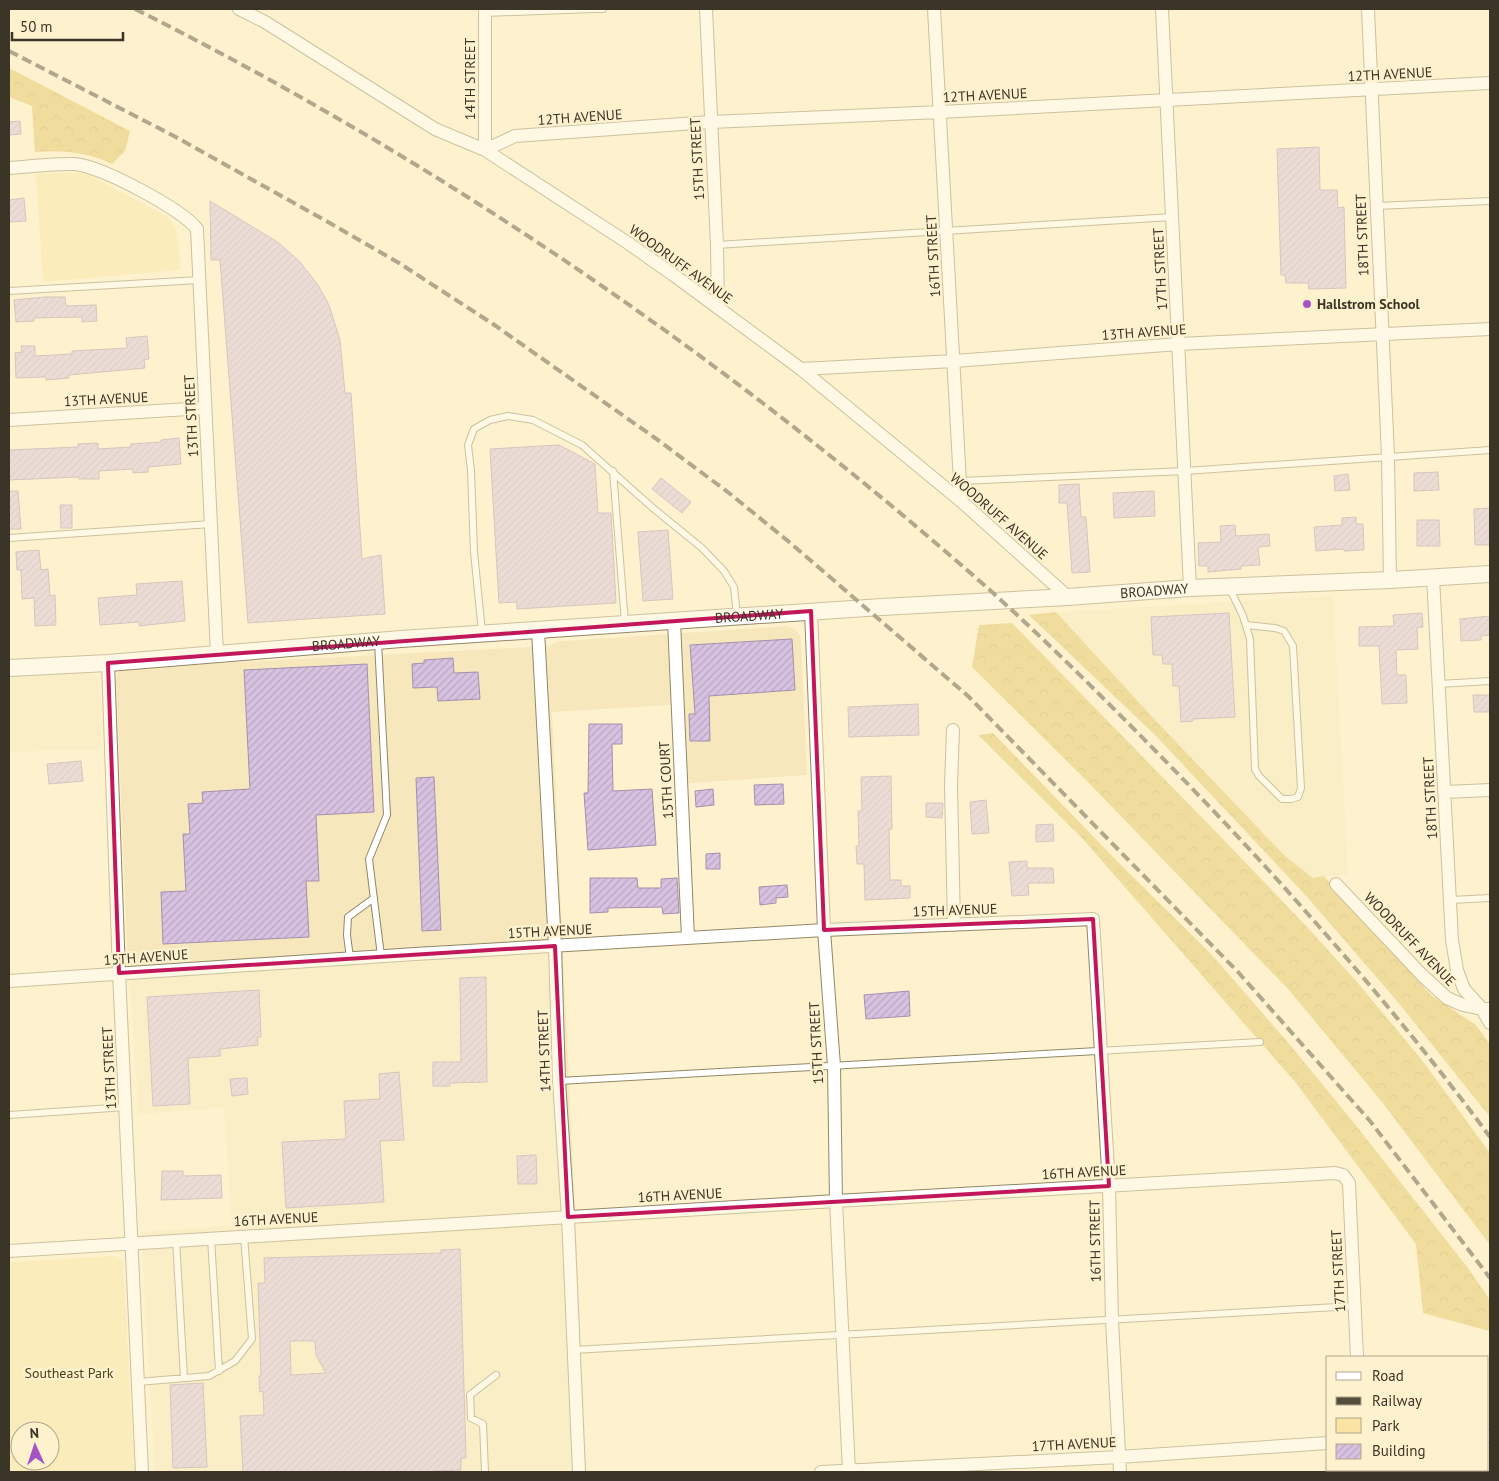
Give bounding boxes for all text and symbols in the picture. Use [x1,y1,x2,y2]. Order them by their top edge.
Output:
scale bar [12,10,124,42]
text: 50 m [20,17,53,36]
street label: 14TH STREET [461,38,479,120]
street label: 12TH AVENUE [1347,63,1433,85]
street label: 12TH AVENUE [942,84,1028,106]
street label: 12TH AVENUE [537,105,623,129]
street label: 15TH STREET [686,117,708,201]
street label: 18TH STREET [1352,193,1372,277]
street label: 16TH STREET [922,214,944,298]
street label: WOODRUFF AVENUE [626,220,736,308]
street label: 17TH STREET [1149,227,1171,311]
place label: Hallstrom School [1317,295,1420,313]
marker: Hallstrom School [1301,298,1313,310]
street label: 13TH AVENUE [1101,320,1187,344]
street label: 13TH STREET [180,374,202,458]
street label: 13TH AVENUE [63,388,149,410]
street label: WOODRUFF AVENUE [946,469,1052,563]
street label: BROADWAY [1120,579,1189,602]
street label: BROADWAY [714,605,784,627]
street label: BROADWAY [311,632,381,655]
street label: 15TH COURT [655,740,677,819]
street label: 18TH STREET [1419,756,1441,840]
street label: WOODRUFF AVENUE [1360,888,1460,990]
street label: 15TH AVENUE [912,900,998,920]
street label: 15TH AVENUE [507,920,593,942]
street label: 15TH AVENUE [103,945,189,969]
street label: 15TH STREET [805,1001,827,1085]
street label: 14TH STREET [534,1009,554,1093]
street label: 13TH STREET [98,1026,120,1110]
street label: 16TH AVENUE [1041,1161,1127,1183]
street label: 16TH AVENUE [637,1184,723,1206]
street label: 16TH STREET [1085,1199,1105,1282]
street label: 16TH AVENUE [233,1208,319,1230]
street label: 17TH STREET [1327,1229,1349,1313]
legend [1326,1356,1489,1471]
park label: Southeast Park [24,1364,114,1382]
text: Road [1372,1366,1404,1385]
text: Railway [1372,1391,1422,1410]
text: Park [1372,1416,1400,1435]
north arrow [10,1421,60,1471]
text: N [29,1424,39,1442]
street label: 17TH AVENUE [1031,1433,1117,1455]
text: Building [1372,1441,1426,1460]

